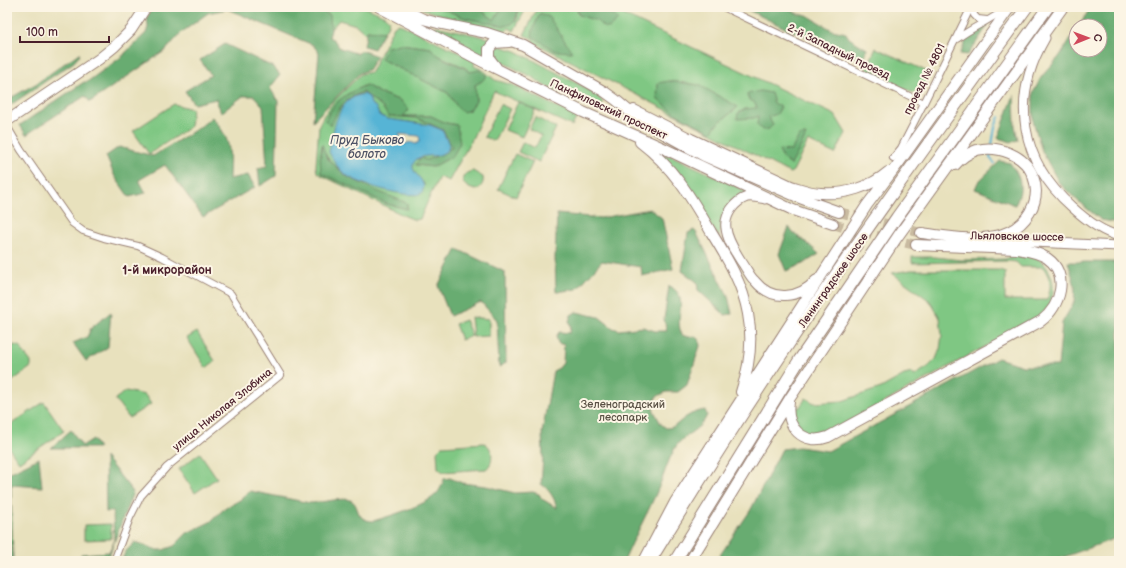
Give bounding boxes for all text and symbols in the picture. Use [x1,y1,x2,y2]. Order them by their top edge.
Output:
scale bar [20,18,109,44]
north arrow [1068,18,1108,58]
street label: 2-й Западный проезд [786,21,892,82]
text: 100 m [26,25,58,40]
text: С [1091,34,1104,42]
street label: проезд № 4801 [901,42,948,117]
street label: Панфиловский проспект [548,77,669,142]
water label: Пруд Быково болото [330,133,405,162]
street label: Льяловское шоссе [969,229,1064,244]
street label: Ленинградское шоссе [795,230,871,331]
district label: 1-й микрорайон [122,263,212,278]
street label: улица Николая Злобина [170,365,275,454]
park label: Зеленоградский лесопарк [581,398,665,424]

